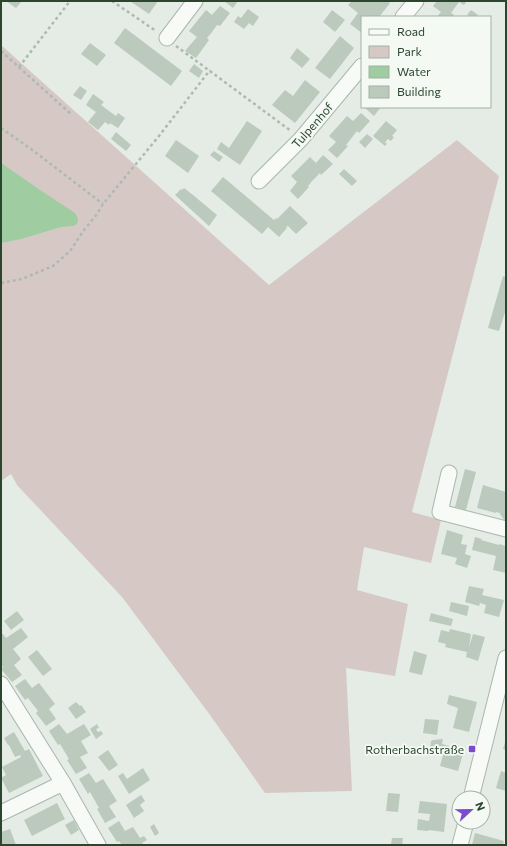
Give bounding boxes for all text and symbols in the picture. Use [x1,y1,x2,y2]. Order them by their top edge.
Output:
legend [361,16,491,108]
text: Road [397,24,425,38]
text: Park [397,44,423,58]
text: Water [397,64,431,78]
text: Building [397,84,441,98]
street label: Tulpenhof [289,99,336,151]
place label: Rotherbachstraße [365,742,464,756]
marker: Rotherbachstraße [467,744,477,754]
north arrow [451,790,491,830]
text: N [473,800,488,812]

